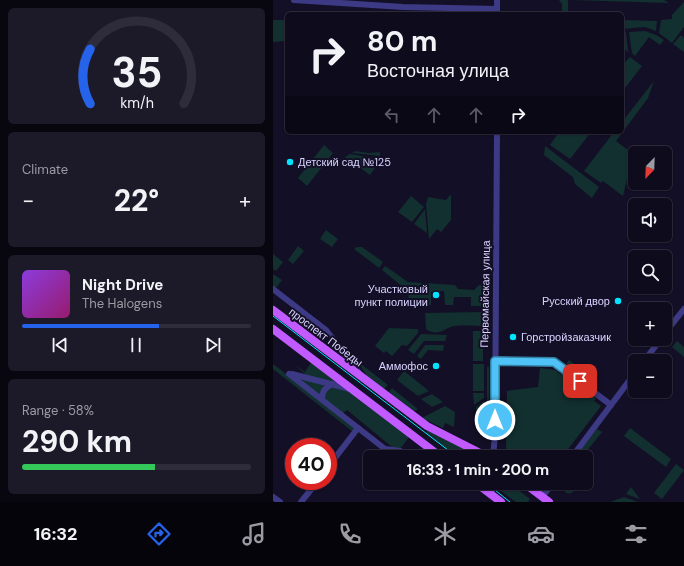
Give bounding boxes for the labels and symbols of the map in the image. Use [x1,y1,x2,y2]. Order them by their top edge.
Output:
north arrow [628,146,672,190]
place label: Детский сад №125 [298,155,391,169]
marker: Детский сад №125 [285,157,295,167]
street label: Первомайская улица [477,239,493,348]
place label: Участковый пункт полиции [355,282,428,309]
marker: Участковый пункт полиции [431,290,441,300]
place label: Русский двор [542,294,610,308]
marker: Русский двор [613,296,623,306]
street label: проспект Победы [286,305,366,369]
place label: Горстройзаказчик [521,330,611,344]
marker: Горстройзаказчик [508,332,518,342]
place label: Аммофос [379,359,428,373]
marker: Аммофос [431,361,441,371]
pin [563,364,597,398]
position arrow [474,399,516,441]
speed limit sign: 40 [285,438,337,490]

